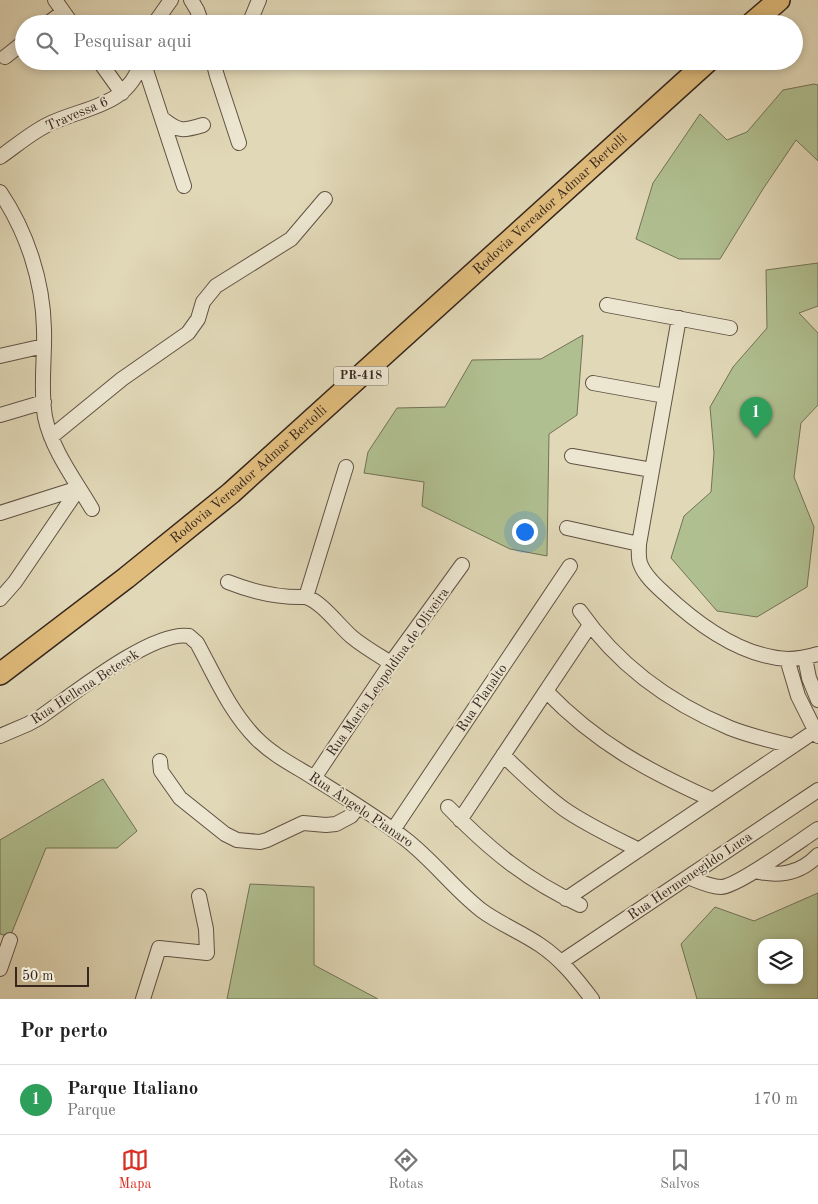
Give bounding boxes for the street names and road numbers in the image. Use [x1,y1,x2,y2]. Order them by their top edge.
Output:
street label: Travessa 6 [44,95,110,133]
street label: Rodovia Vereador Admar Bertolli [470,131,630,277]
road number: PR-418 [334,366,388,386]
street label: Rodovia Vereador Admar Bertolli [168,403,330,546]
street label: Rua Maria Leopoldina de Oliveira [324,585,452,759]
street label: Rua Hellena Betecek [29,647,141,727]
street label: Rua Planalto [454,661,510,735]
street label: Rua Ângelo Pianaro [306,767,417,850]
street label: Rua Hermenegildo Luca [625,829,755,923]

